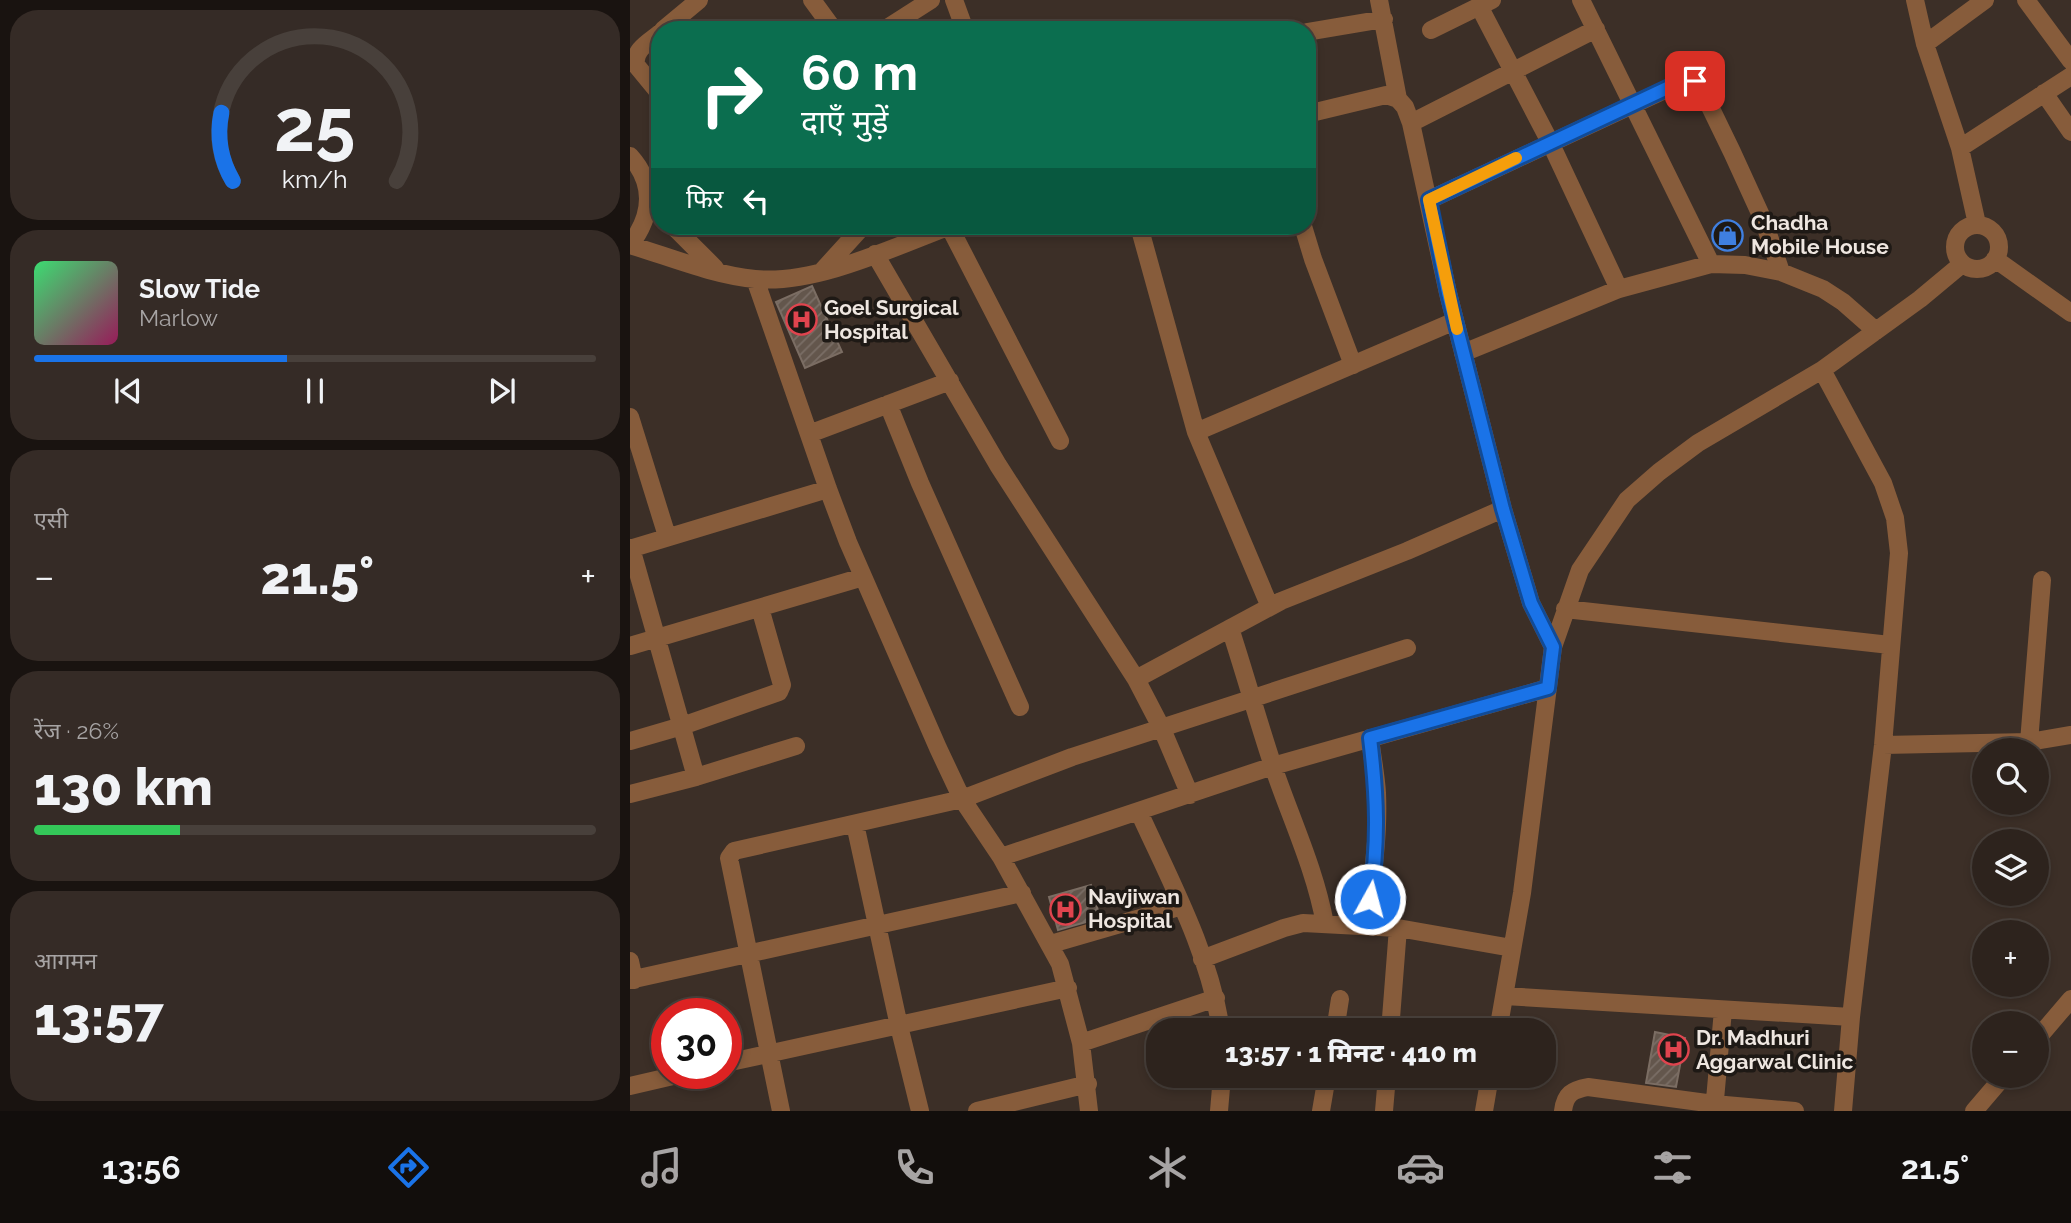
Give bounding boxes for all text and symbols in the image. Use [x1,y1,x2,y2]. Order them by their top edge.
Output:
text: 60 m [801,44,918,101]
icon: right [686,49,777,140]
pin [1665,51,1725,111]
icon: arrive [1676,62,1714,100]
text: 25 [274,83,356,168]
text: दाएँ मुड़ें [801,103,888,140]
text: km/h [282,164,348,194]
icon: left [737,182,775,220]
text: फिर [686,184,723,214]
place label: Chadha Mobile House [1751,210,1889,259]
shop icon: Chadha Mobile House [1711,218,1745,252]
text: Slow Tide [139,274,260,304]
place label: Goel Surgical Hospital [824,295,959,344]
hospital icon: Goel Surgical Hospital [784,303,818,337]
text: Marlow [139,304,218,331]
icon: previous [109,372,147,410]
icon: pause [296,372,334,410]
icon: next [483,372,521,410]
text: एसी [34,506,68,533]
text: 21.5° [260,545,374,606]
text: − [34,554,54,599]
text: + [580,554,596,599]
text: रेंज · 26% [34,717,119,744]
map controls [1972,738,2049,1088]
button: search [1972,738,2049,815]
text: 130 km [34,756,213,817]
button: layers [1972,829,2049,906]
position arrow [1333,862,1407,936]
place label: Navjiwan Hospital [1088,884,1180,933]
hospital icon: Navjiwan Hospital [1048,892,1082,926]
button: + [1972,920,2049,997]
text: आगमन [34,947,97,974]
text: 13:57 [34,986,164,1047]
speed limit sign: 30 [651,998,742,1089]
button: − [1972,1011,2049,1088]
place label: Dr. Madhuri Aggarwal Clinic [1696,1025,1854,1074]
hospital icon: Dr. Madhuri Aggarwal Clinic [1656,1033,1690,1067]
text: 13:57 · 1 मिनट · 410 m [1225,1038,1477,1068]
icon: directions [384,1143,433,1192]
icon: music [637,1143,686,1192]
icon: phone [890,1143,939,1192]
icon: climate [1143,1143,1192,1192]
icon: car [1396,1143,1445,1192]
icon: filters [1648,1143,1697,1192]
text: 13:56 [102,1149,181,1186]
text: 21.5° [1901,1149,1969,1186]

